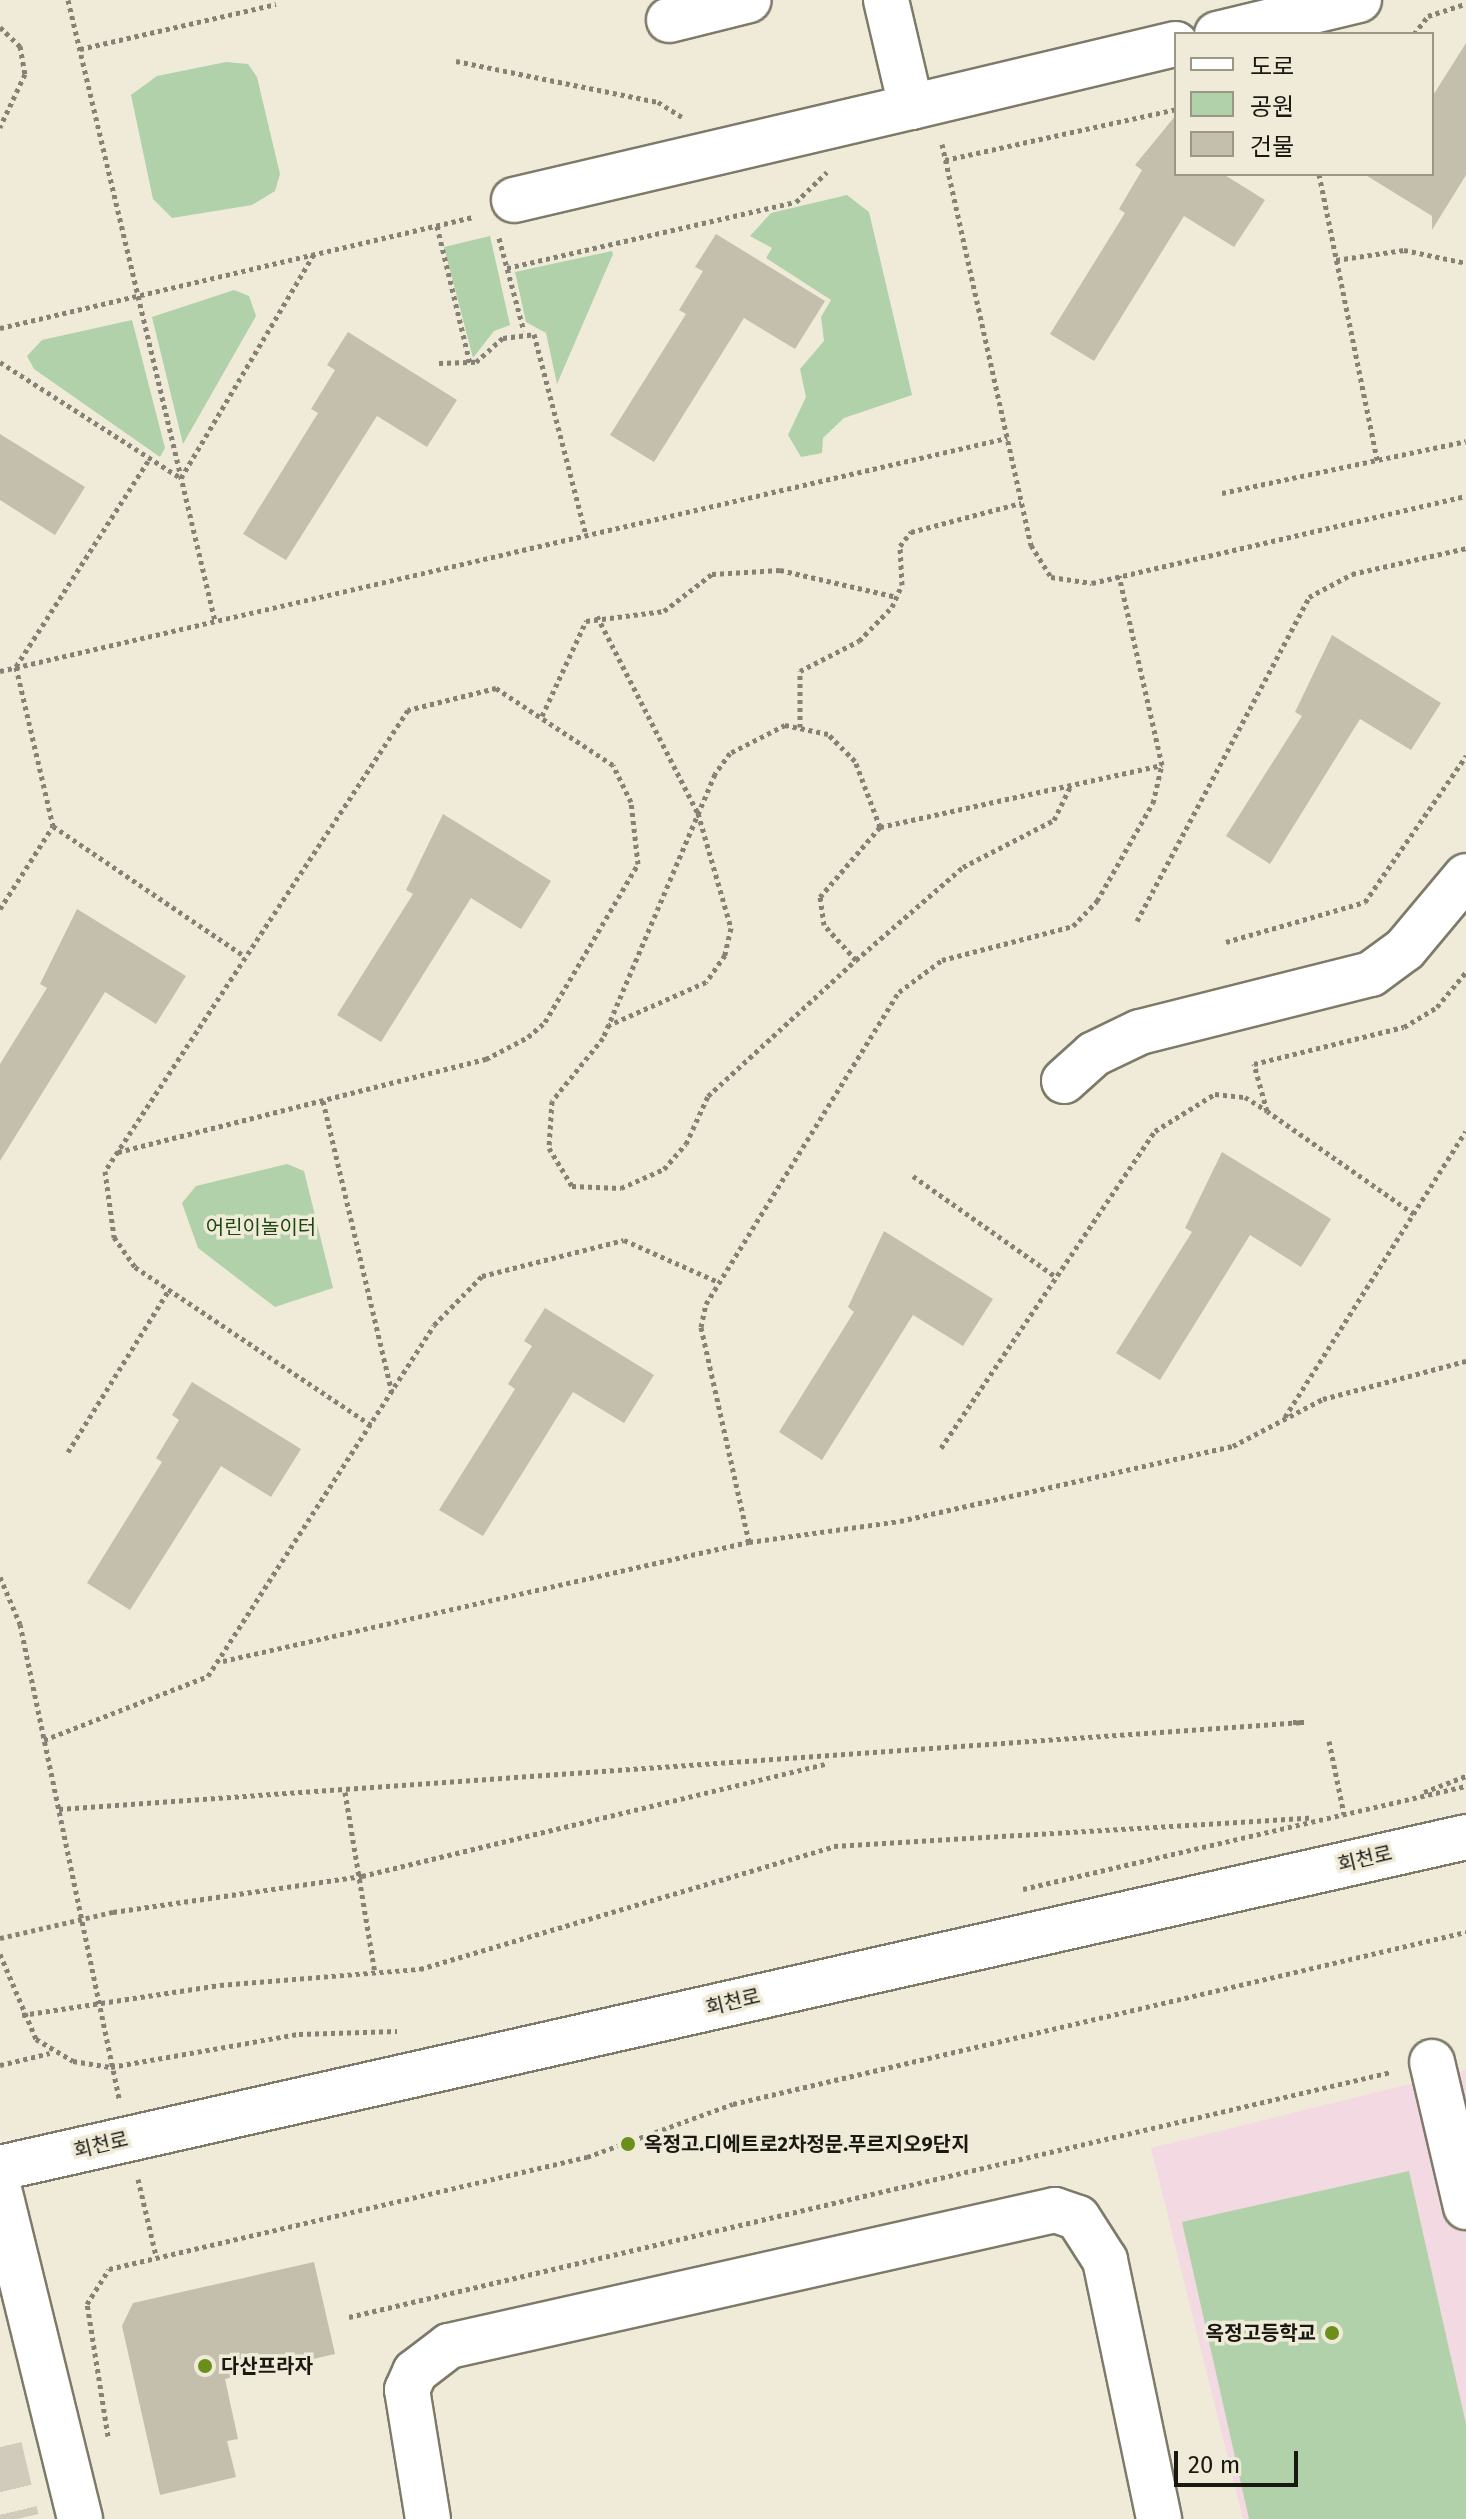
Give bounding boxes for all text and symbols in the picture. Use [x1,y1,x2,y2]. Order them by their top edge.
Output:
legend [1174,32,1434,176]
text: 도로 [1250,53,1294,81]
text: 공원 [1250,93,1294,121]
text: 건물 [1250,133,1294,161]
park label: 어린이놀이터 [206,1215,316,1239]
street label: 회천로 [1335,1841,1395,1877]
street label: 회천로 [703,1984,763,2020]
street label: 회천로 [71,2127,131,2163]
place label: 옥정고.디에트로2차정문.푸르지오9단지 [644,2132,970,2156]
marker: 옥정고.디에트로2차정문.푸르지오9단지 [619,2135,637,2153]
place label: 옥정고등학교 [1206,2321,1316,2345]
marker: 옥정고등학교 [1323,2324,1341,2342]
place label: 다산프라자 [221,2354,313,2378]
marker: 다산프라자 [196,2357,214,2375]
scale bar [1178,2435,1302,2485]
text: 20 m [1188,2451,1240,2479]

